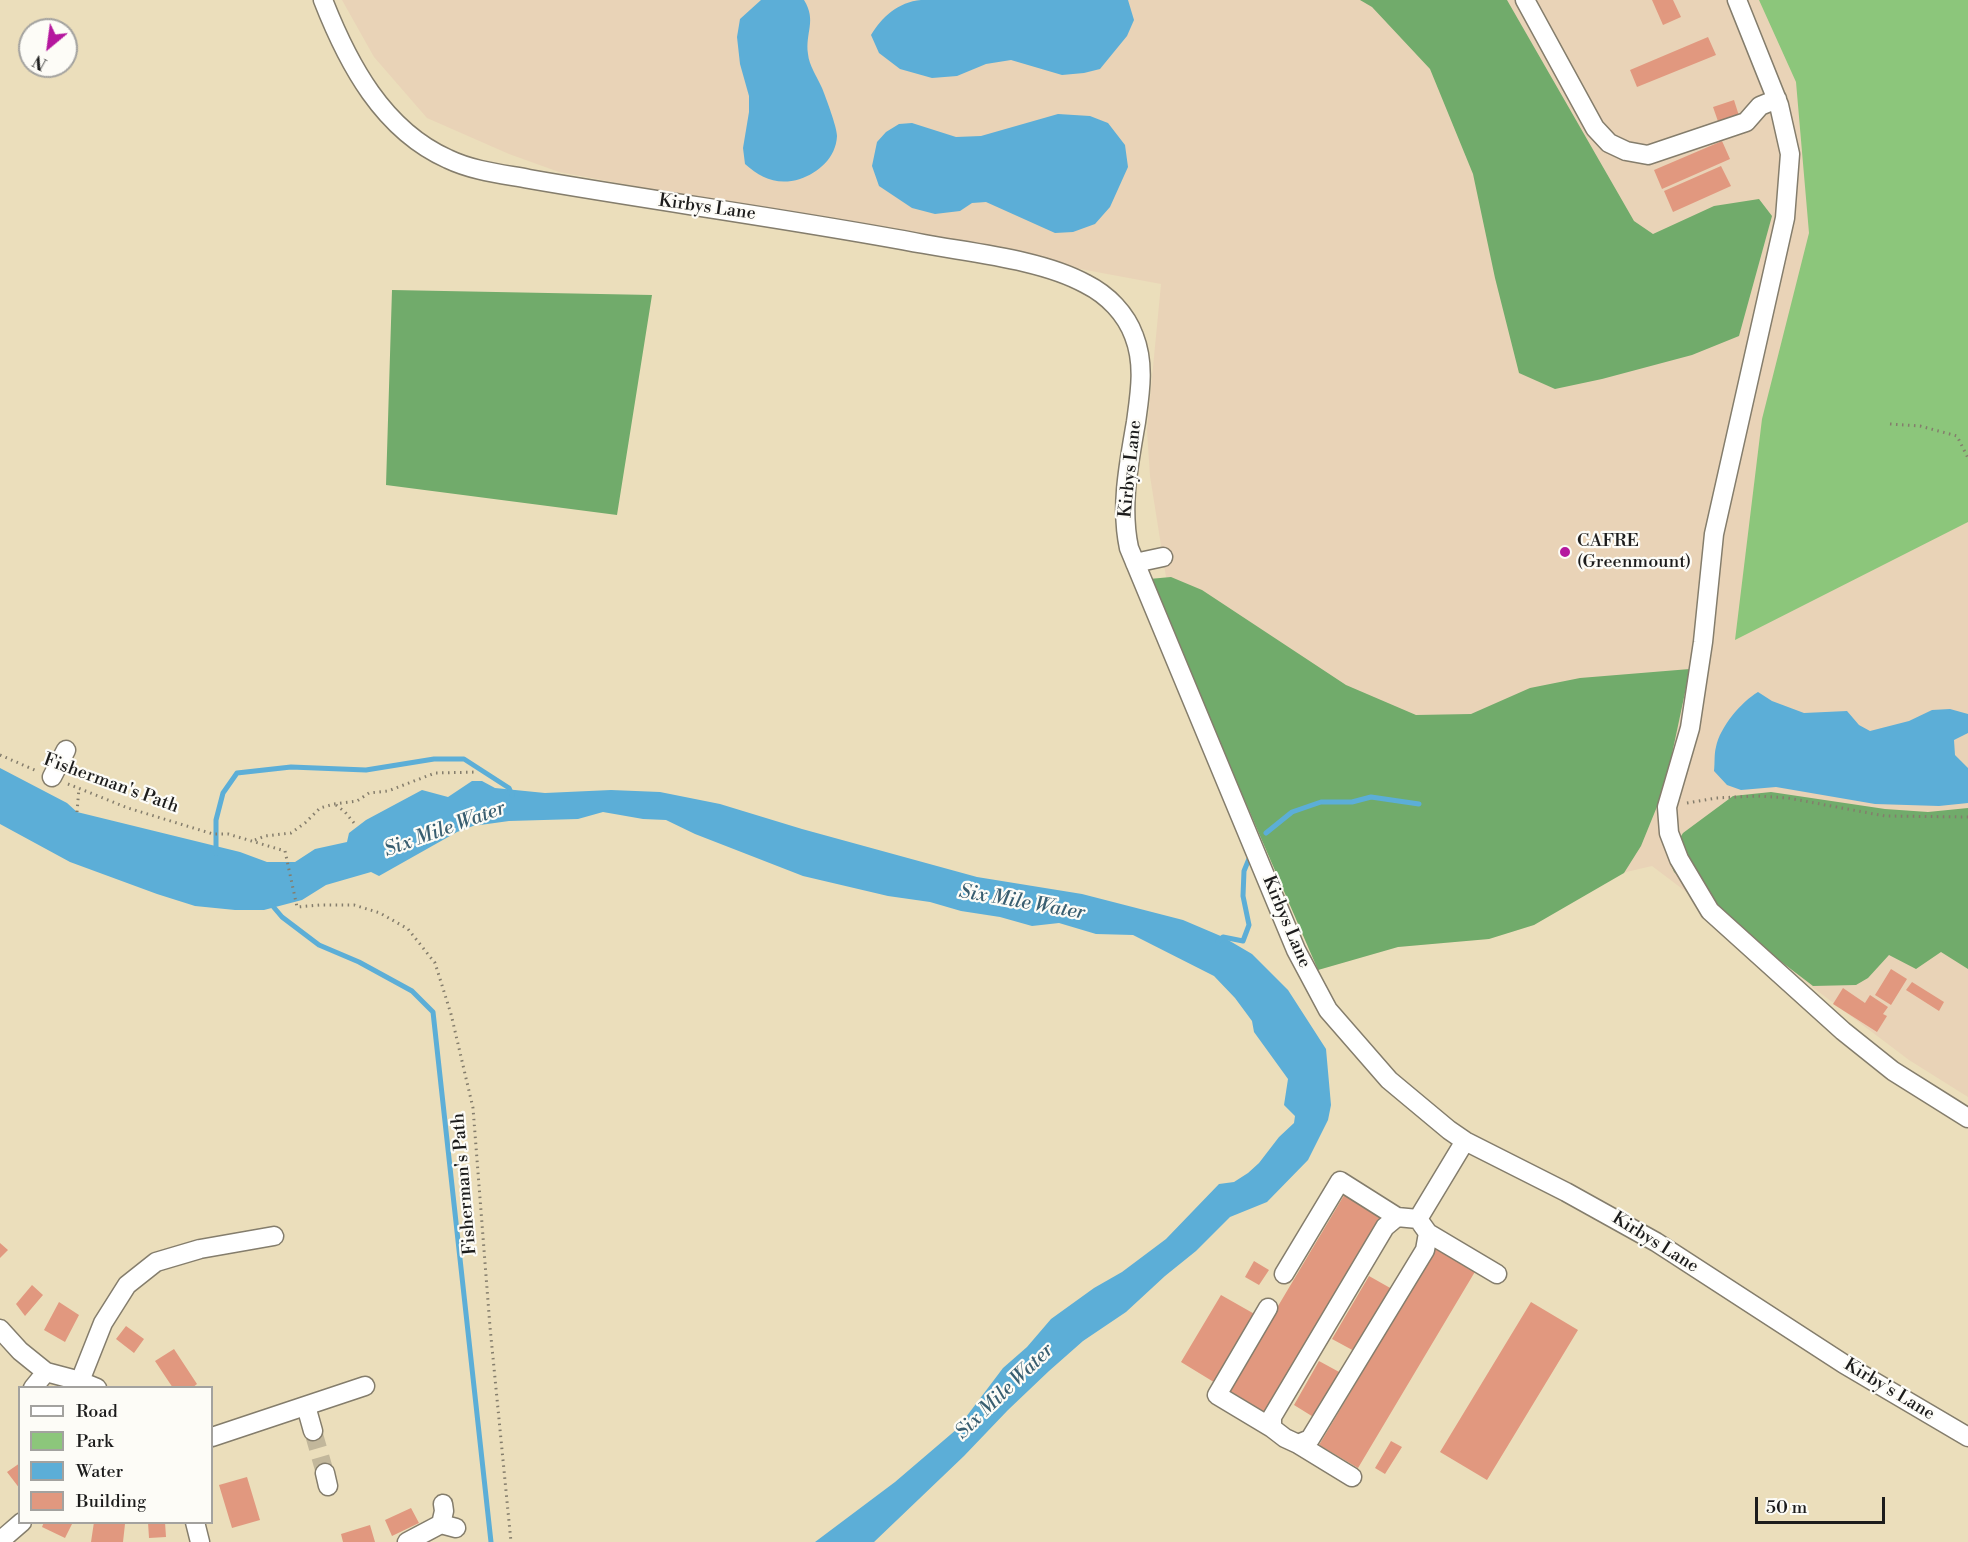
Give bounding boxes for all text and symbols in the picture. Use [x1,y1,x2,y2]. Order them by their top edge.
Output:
north arrow [18,18,78,78]
text: N [30,50,51,74]
street label: Kirbys Lane [657,190,757,226]
street label: Kirbys Lane [1115,419,1147,519]
place label: CAFRE (Greenmount) [1577,531,1691,574]
marker: CAFRE (Greenmount) [1558,545,1572,559]
street label: Fisherman's Path [40,749,182,819]
water label: Six Mile Water [381,797,509,863]
street label: Kirbys Lane [1257,873,1315,971]
water label: Six Mile Water [957,880,1087,926]
street label: Fisherman's Path [448,1112,482,1256]
street label: Kirbys Lane [1608,1208,1702,1278]
water label: Six Mile Water [951,1339,1059,1445]
street label: Kirby's Lane [1840,1354,1938,1426]
legend [18,1386,213,1524]
text: Road [76,1400,118,1423]
text: Park [76,1430,113,1453]
text: Water [76,1460,123,1483]
scale bar [1758,1485,1888,1523]
text: Building [76,1490,146,1513]
text: 50 m [1766,1496,1807,1519]

